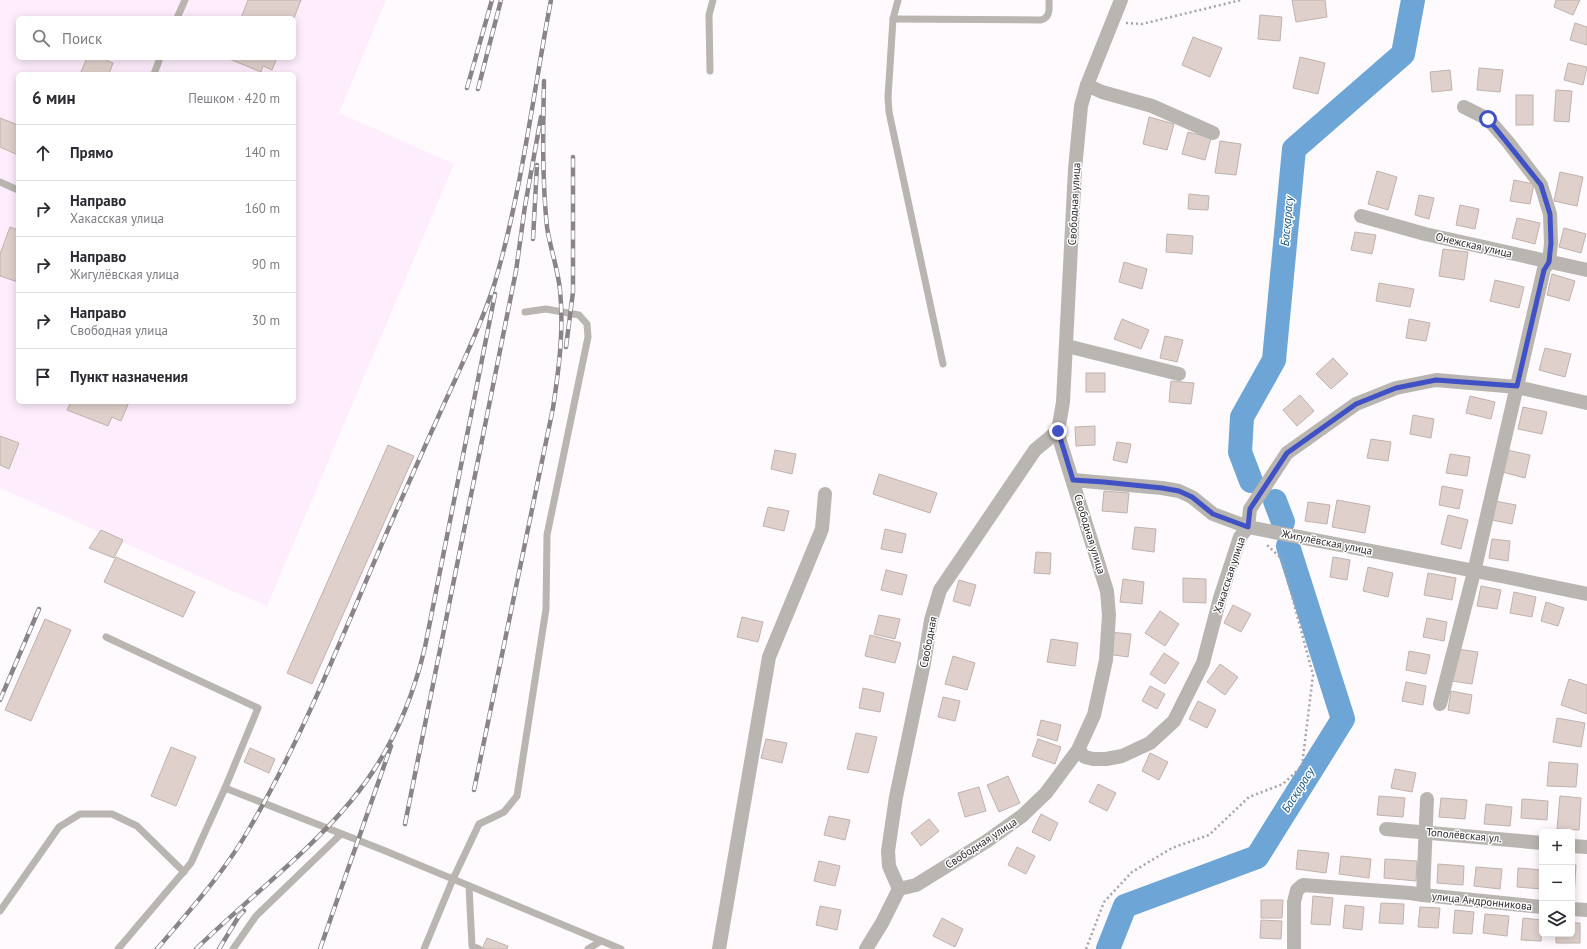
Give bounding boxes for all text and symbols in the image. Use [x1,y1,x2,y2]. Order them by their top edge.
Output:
search box [16,16,296,60]
icon: search [30,27,52,49]
text: Поиск [62,29,102,48]
text: 6 мин [32,87,76,109]
text: Пешком · 420 m [188,90,280,107]
route start [1479,110,1497,128]
icon: ahead [32,142,54,164]
text: Прямо [70,143,113,162]
text: 140 m [245,144,280,161]
street label: Свободная улица [1065,162,1083,246]
text: Направо [70,191,126,210]
water label: Басқарасу [1277,194,1296,247]
icon: right [32,198,54,220]
text: 160 m [245,200,280,217]
text: Хакасская улица [70,210,164,227]
street label: Онежская улица [1434,229,1514,261]
text: Направо [70,247,126,266]
icon: right [32,254,54,276]
text: 90 m [252,256,280,273]
text: Жигулёвская улица [70,266,179,283]
text: Направо [70,303,126,322]
icon: right [32,310,54,332]
text: 30 m [252,312,280,329]
text: Свободная улица [70,322,168,339]
icon: arrive [32,366,54,388]
text: Пункт назначения [70,367,188,386]
route end [1049,422,1067,440]
street label: Свободная улица [1071,492,1109,576]
street label: Жигулёвская улица [1279,526,1374,558]
street label: Хакасская улица [1210,535,1248,615]
street label: Свободная [916,615,940,669]
water label: Басқарасу [1278,764,1318,815]
street label: Свободная улица [942,815,1020,871]
street label: Тополёвская ул. [1426,825,1502,845]
map controls [1539,829,1575,937]
button: + [1539,829,1575,865]
button: − [1539,865,1575,901]
street label: улица Андронникова [1431,889,1533,913]
button: layers [1539,901,1575,937]

